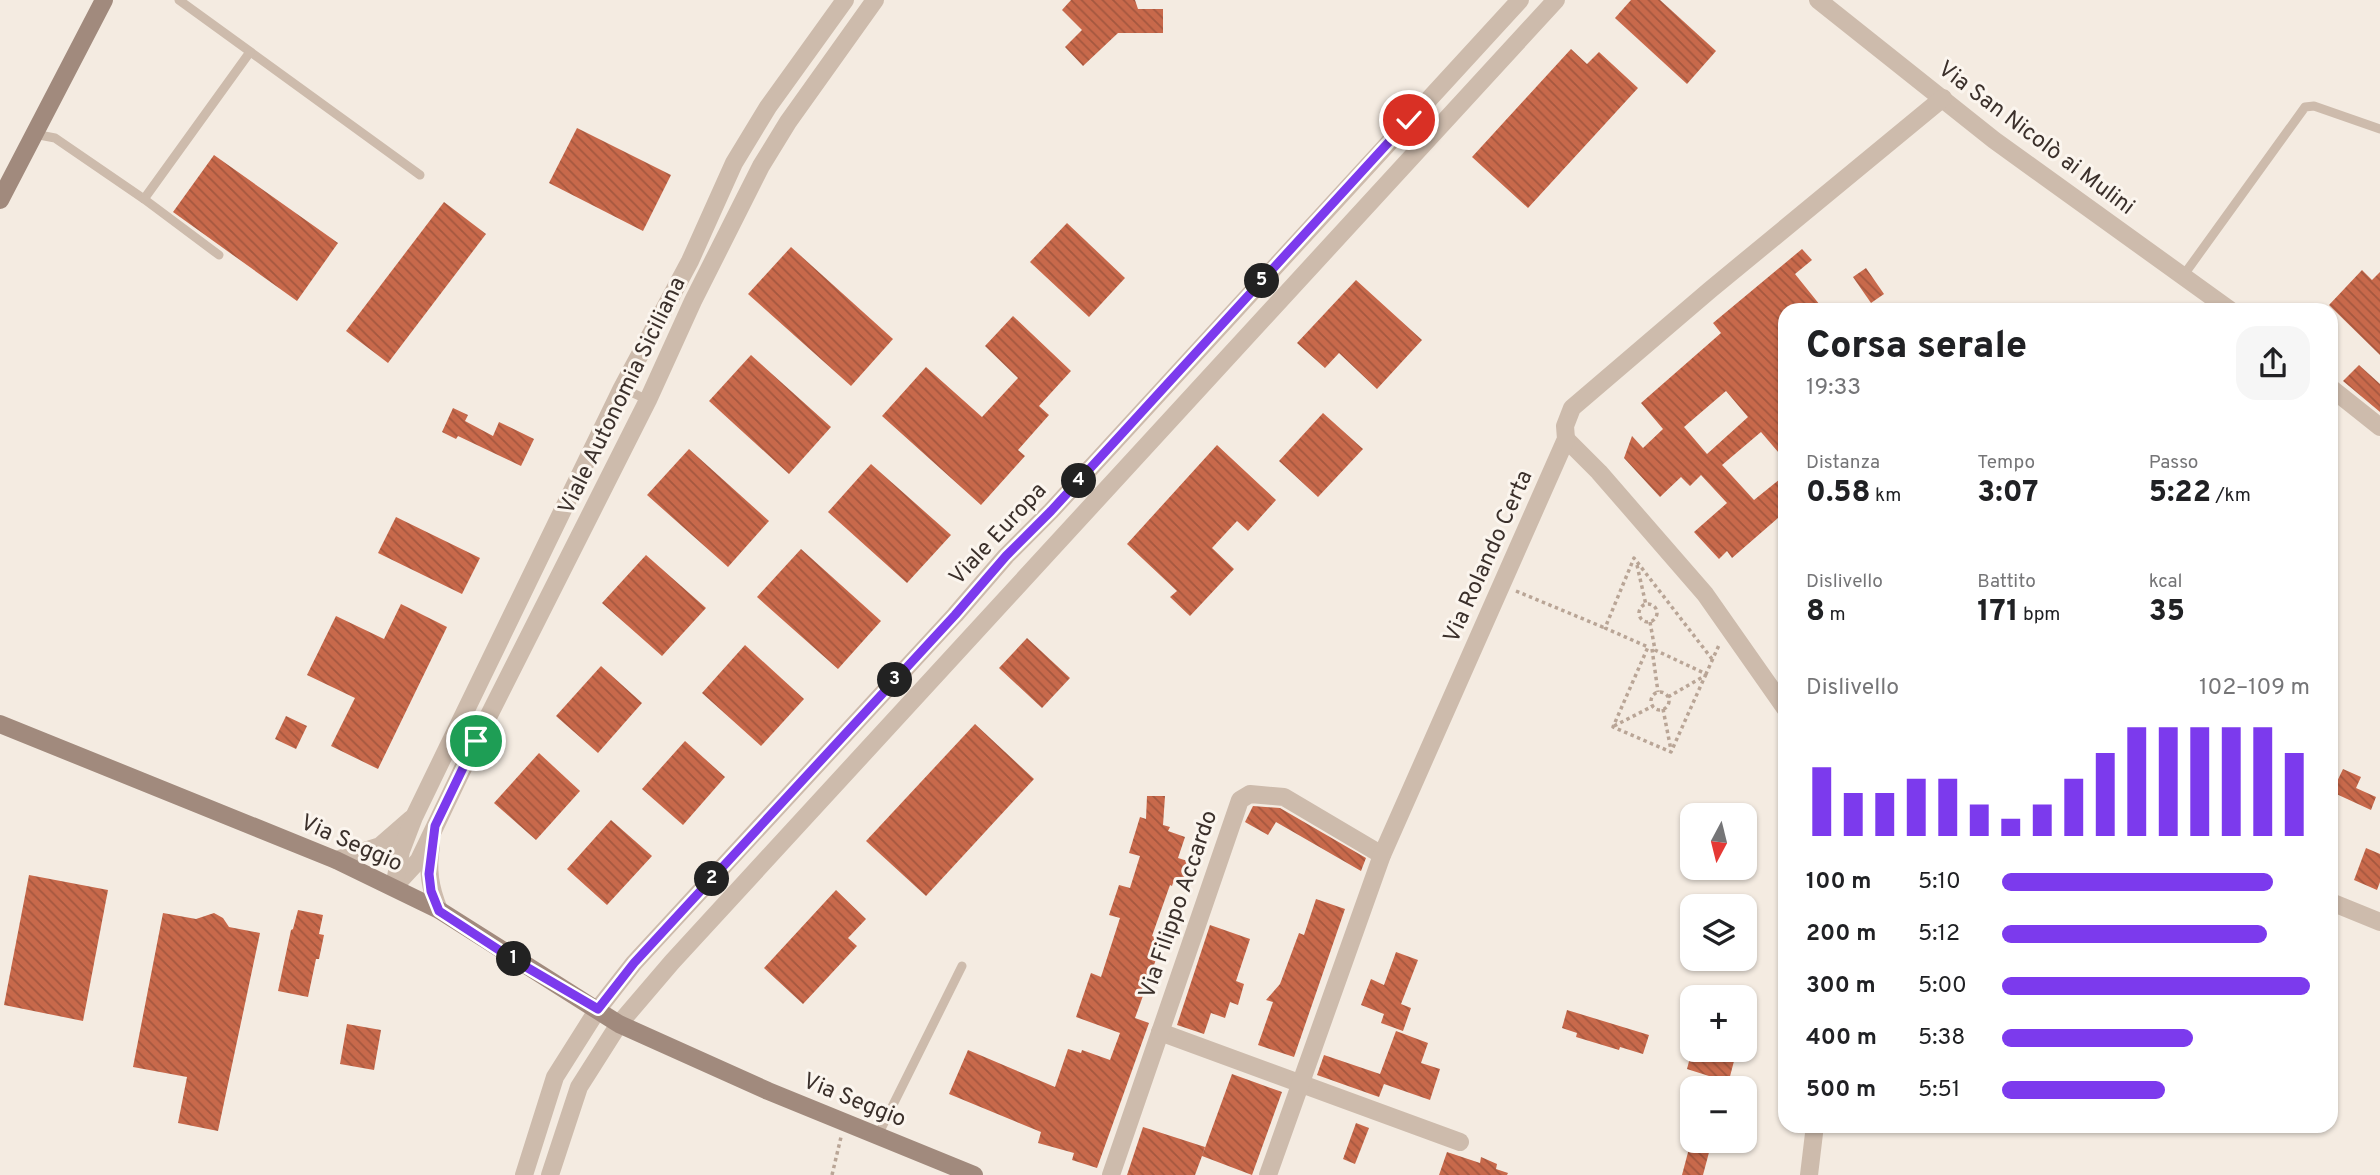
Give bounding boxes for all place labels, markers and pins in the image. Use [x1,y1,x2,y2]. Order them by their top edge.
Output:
pin [1379,90,1439,150]
pin: 5 [1244,264,1280,298]
pin: 4 [1062,463,1096,498]
pin: 3 [878,662,912,698]
pin [446,711,506,771]
pin: 2 [694,862,730,896]
pin: 1 [496,942,532,976]

